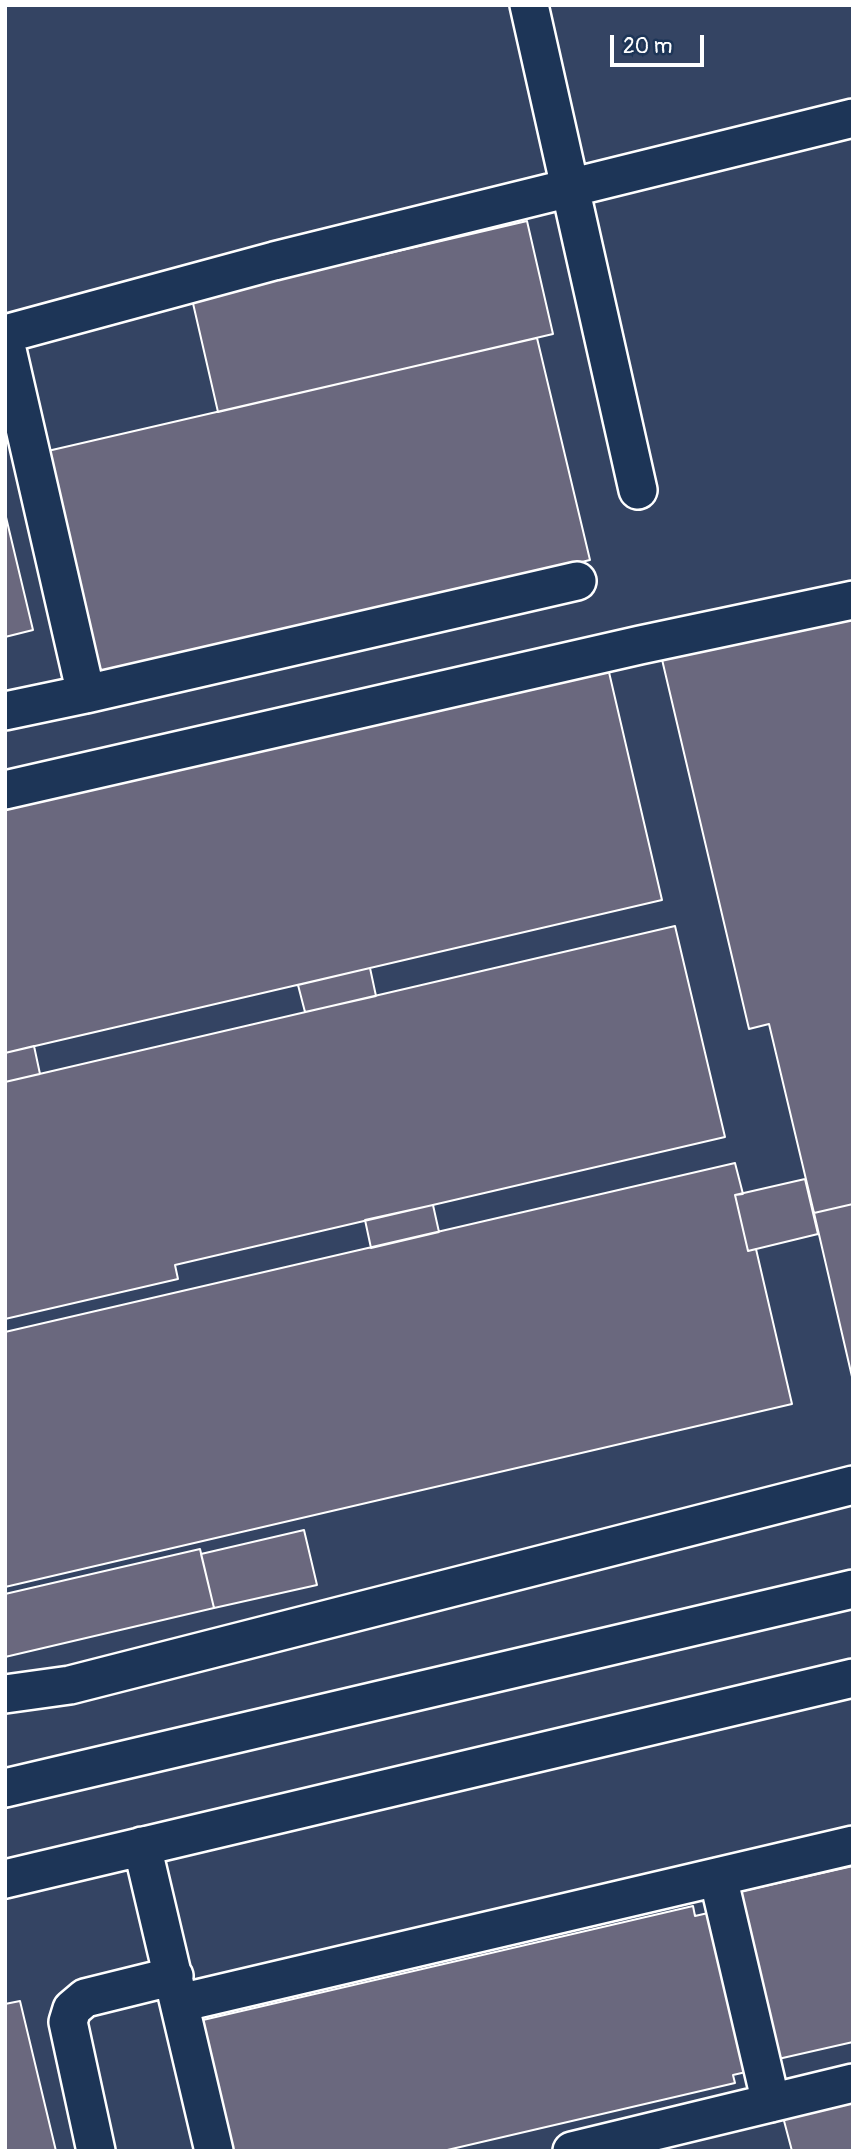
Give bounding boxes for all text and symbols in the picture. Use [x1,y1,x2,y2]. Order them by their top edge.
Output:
scale bar [613,21,708,65]
text: 20 m [623,33,672,60]

